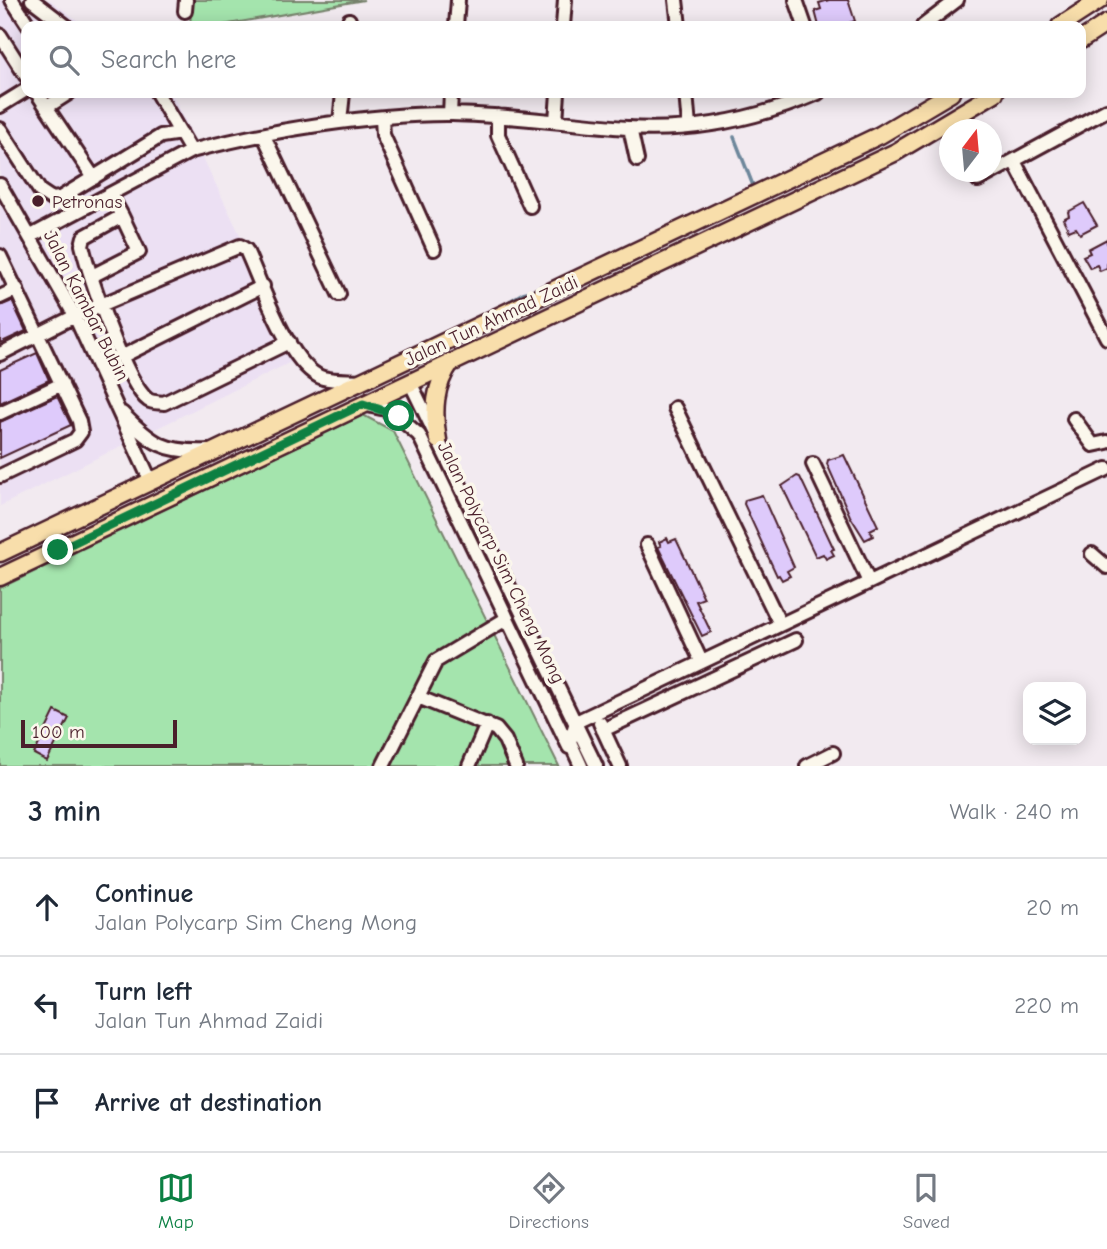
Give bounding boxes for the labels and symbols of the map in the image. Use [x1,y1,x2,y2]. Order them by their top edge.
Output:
north arrow [939,119,1002,182]
place label: Petronas [52,191,122,213]
marker: Petronas [30,193,46,209]
street label: Jalan Kambar Bubin [39,227,134,384]
street label: Jalan Tun Ahmad Zaidi [401,271,581,371]
route start [383,400,414,431]
street label: Jalan Polycarp Sim Cheng Mong [433,438,569,687]
route end [42,534,73,565]
scale bar [21,717,177,749]

